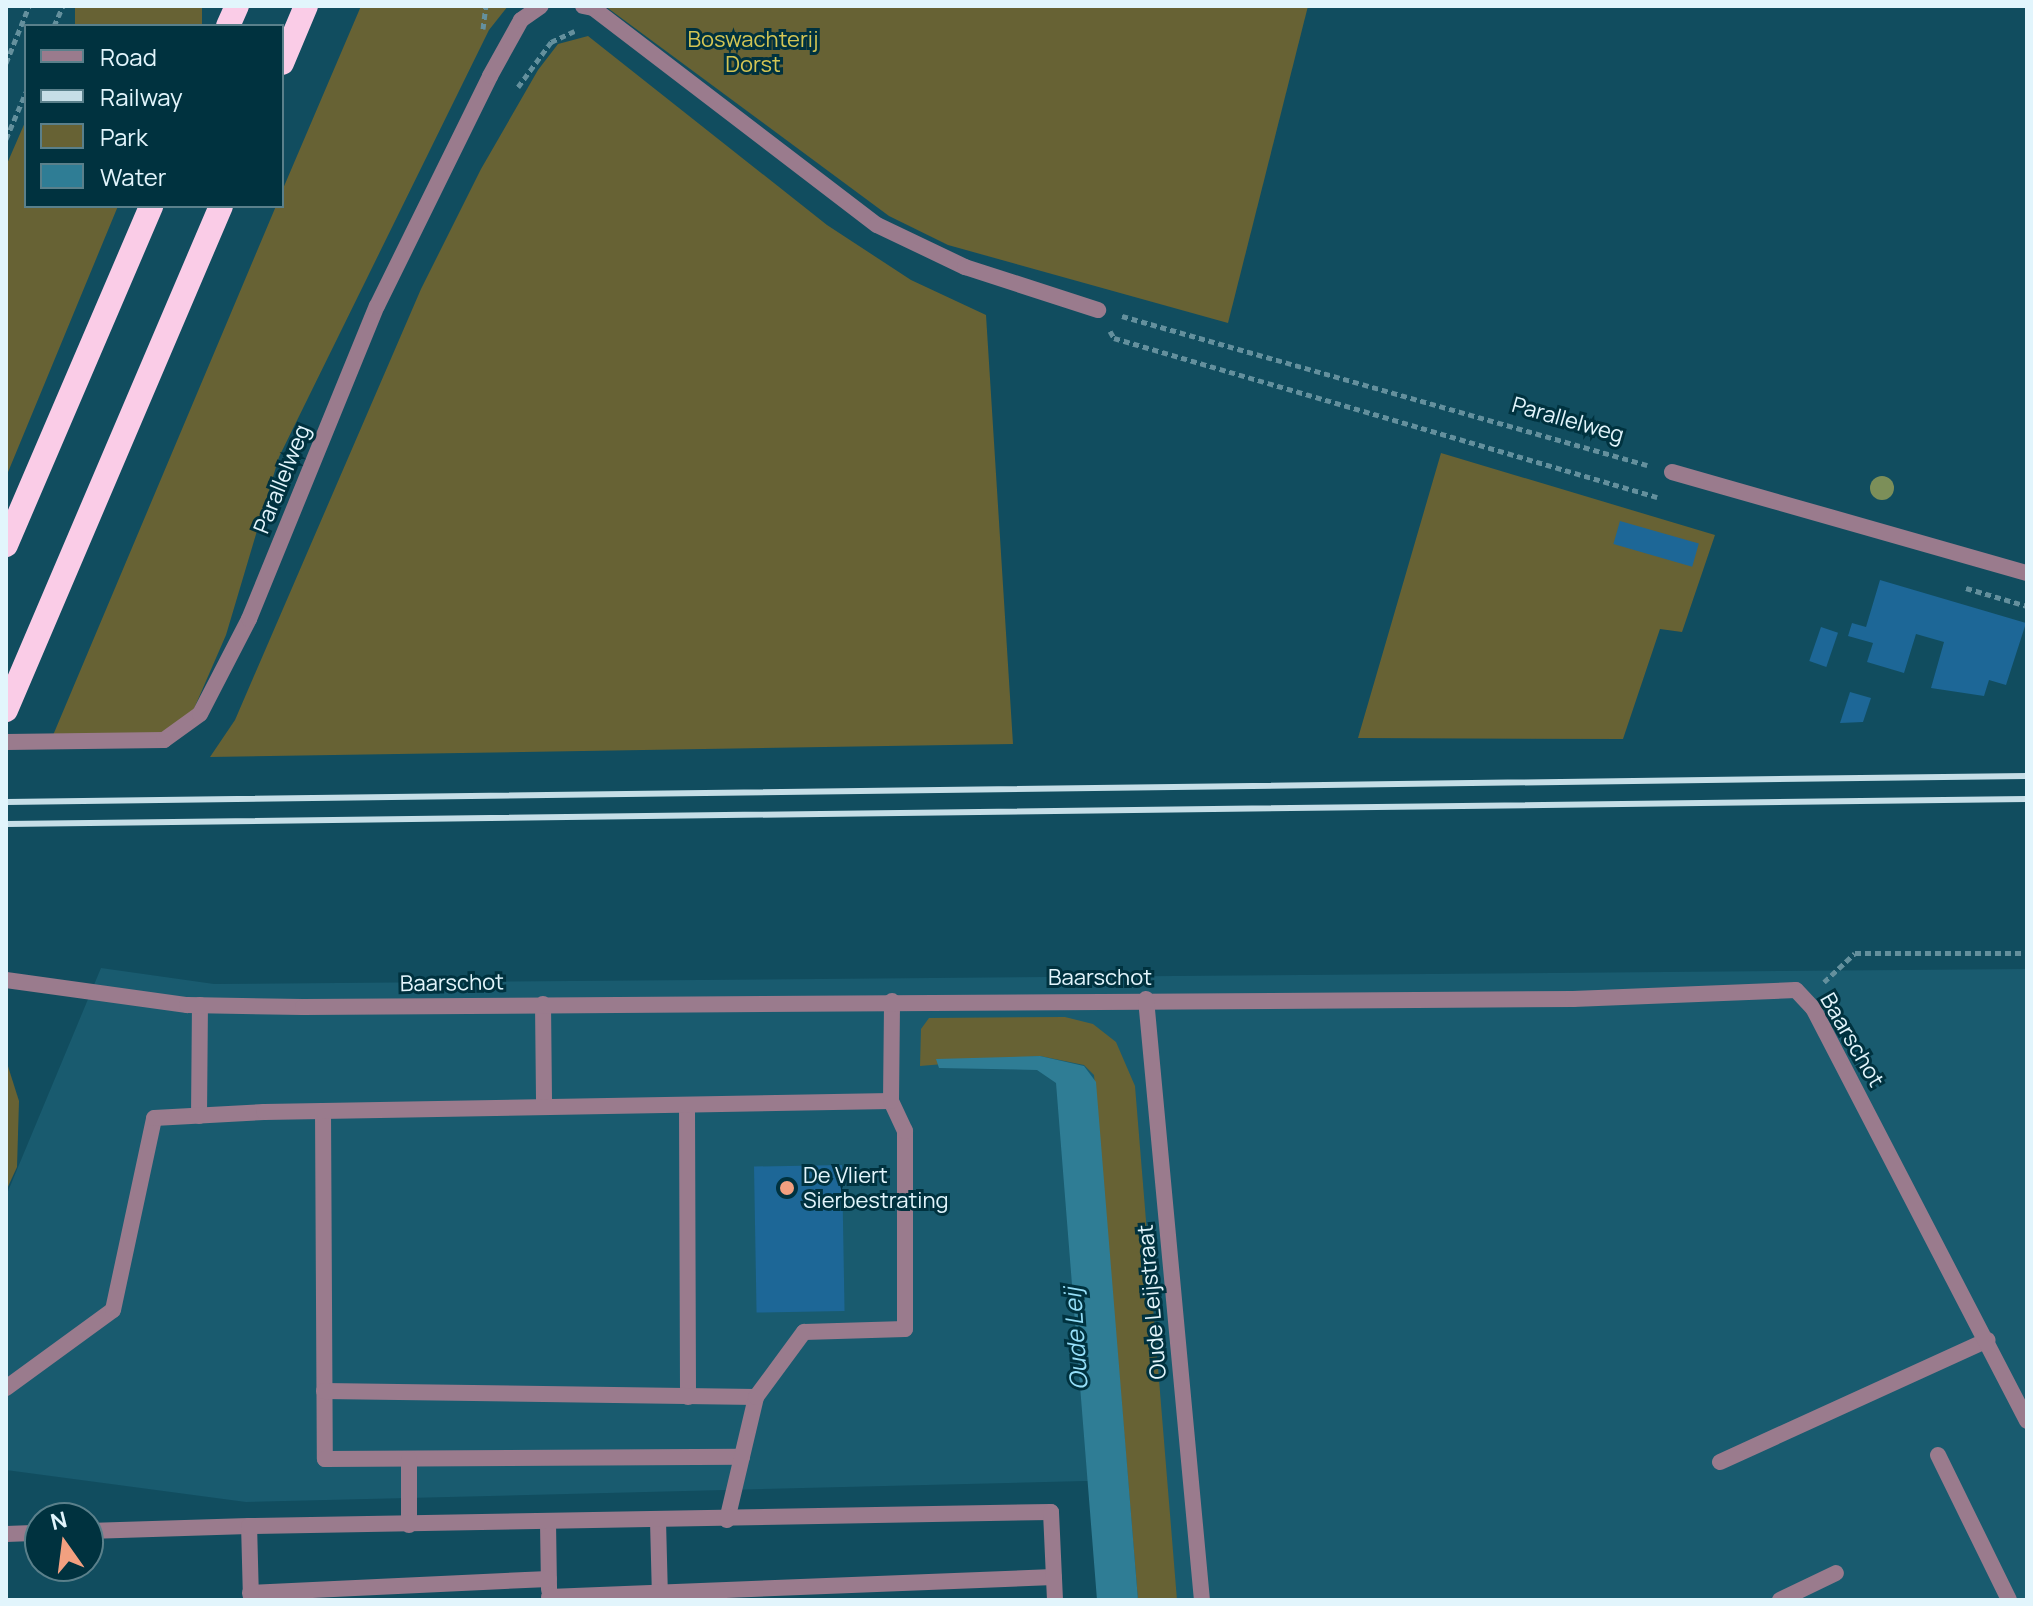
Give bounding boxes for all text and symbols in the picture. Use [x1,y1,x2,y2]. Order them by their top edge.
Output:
legend [24,24,284,208]
park label: Boswachterij Dorst [688,26,818,78]
text: Road [100,40,157,73]
text: Railway [100,80,183,113]
text: Park [100,120,148,153]
text: Water [100,160,167,193]
street label: Parallelweg [1509,391,1627,449]
street label: Parallelweg [248,421,316,537]
street label: Baarschot [1048,965,1152,991]
street label: Baarschot [400,969,504,997]
street label: Baarschot [1815,988,1889,1092]
place label: De Vliert Sierbestrating [803,1162,948,1214]
marker: De Vliert Sierbestrating [778,1179,796,1197]
street label: Oude Leijstraat [1132,1224,1172,1380]
water label: Oude Leij [1057,1287,1093,1391]
north arrow [24,1502,104,1582]
text: N [47,1504,70,1537]

